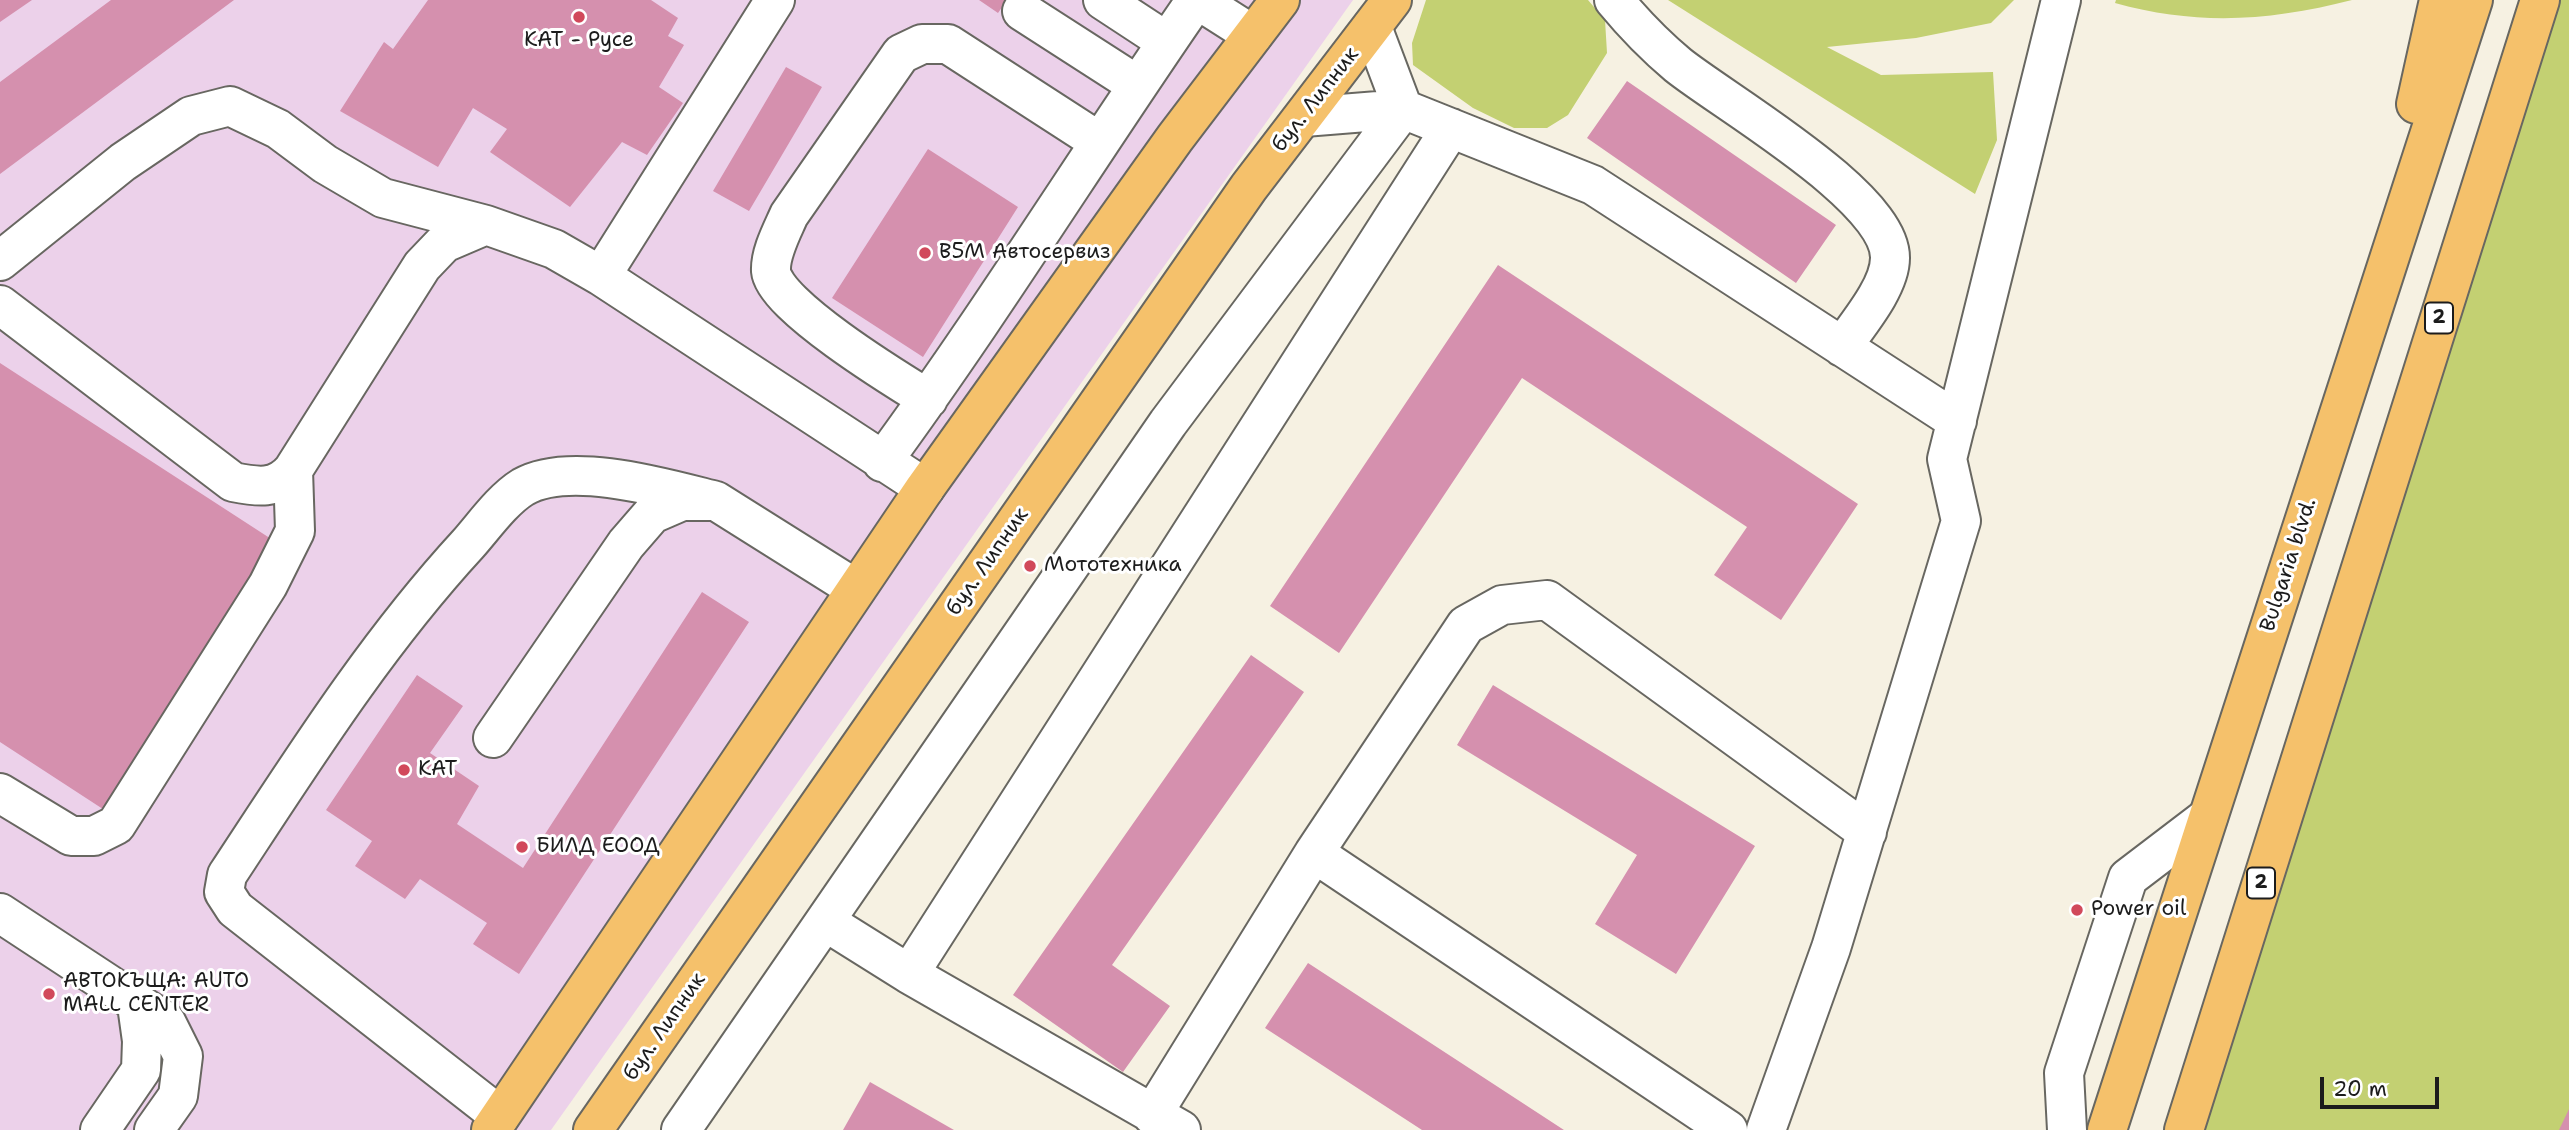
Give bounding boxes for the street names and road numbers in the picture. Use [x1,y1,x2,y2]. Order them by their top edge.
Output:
street label: бул. Липник [1267,43,1365,157]
road number: 2 [2425,302,2453,334]
street label: Bulgaria blvd. [2256,495,2322,635]
street label: бул. Липник [942,503,1034,621]
road number: 2 [2247,868,2275,898]
street label: бул. Липник [619,968,711,1086]

